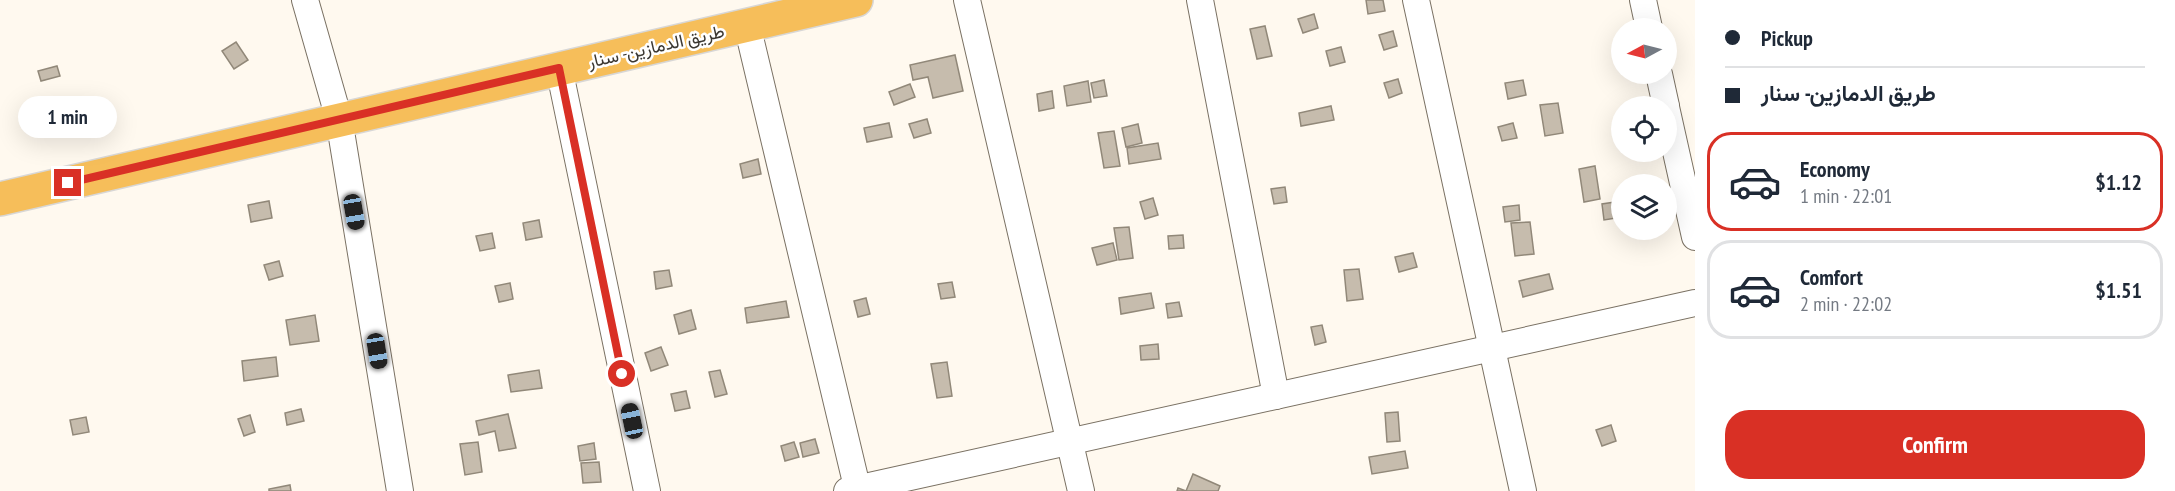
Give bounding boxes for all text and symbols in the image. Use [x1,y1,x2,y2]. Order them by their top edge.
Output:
north arrow [1611,18,1677,84]
map controls [1611,18,1677,240]
street label: طريق الدمازين- سنار [584,19,727,73]
text: Pickup [1761,24,1813,52]
text: طريق الدمازين- سنار [1761,79,1936,107]
callout: 1 min [19,96,118,138]
button: locate [1611,96,1677,162]
text: 1 min [47,104,88,130]
icon: car [1728,155,1782,209]
text: Economy [1800,155,1870,183]
text: $1.12 [2095,168,2142,196]
route end [54,169,81,196]
button: layers [1611,174,1677,240]
text: 1 min · 22:01 [1800,183,1892,209]
car [342,193,366,231]
icon: car [1728,263,1782,317]
text: Comfort [1800,263,1863,291]
text: $1.51 [2095,276,2142,304]
text: 2 min · 22:02 [1800,291,1892,317]
car [365,332,389,370]
route start [608,360,635,387]
car [619,402,645,440]
button: Confirm [1725,410,2145,479]

